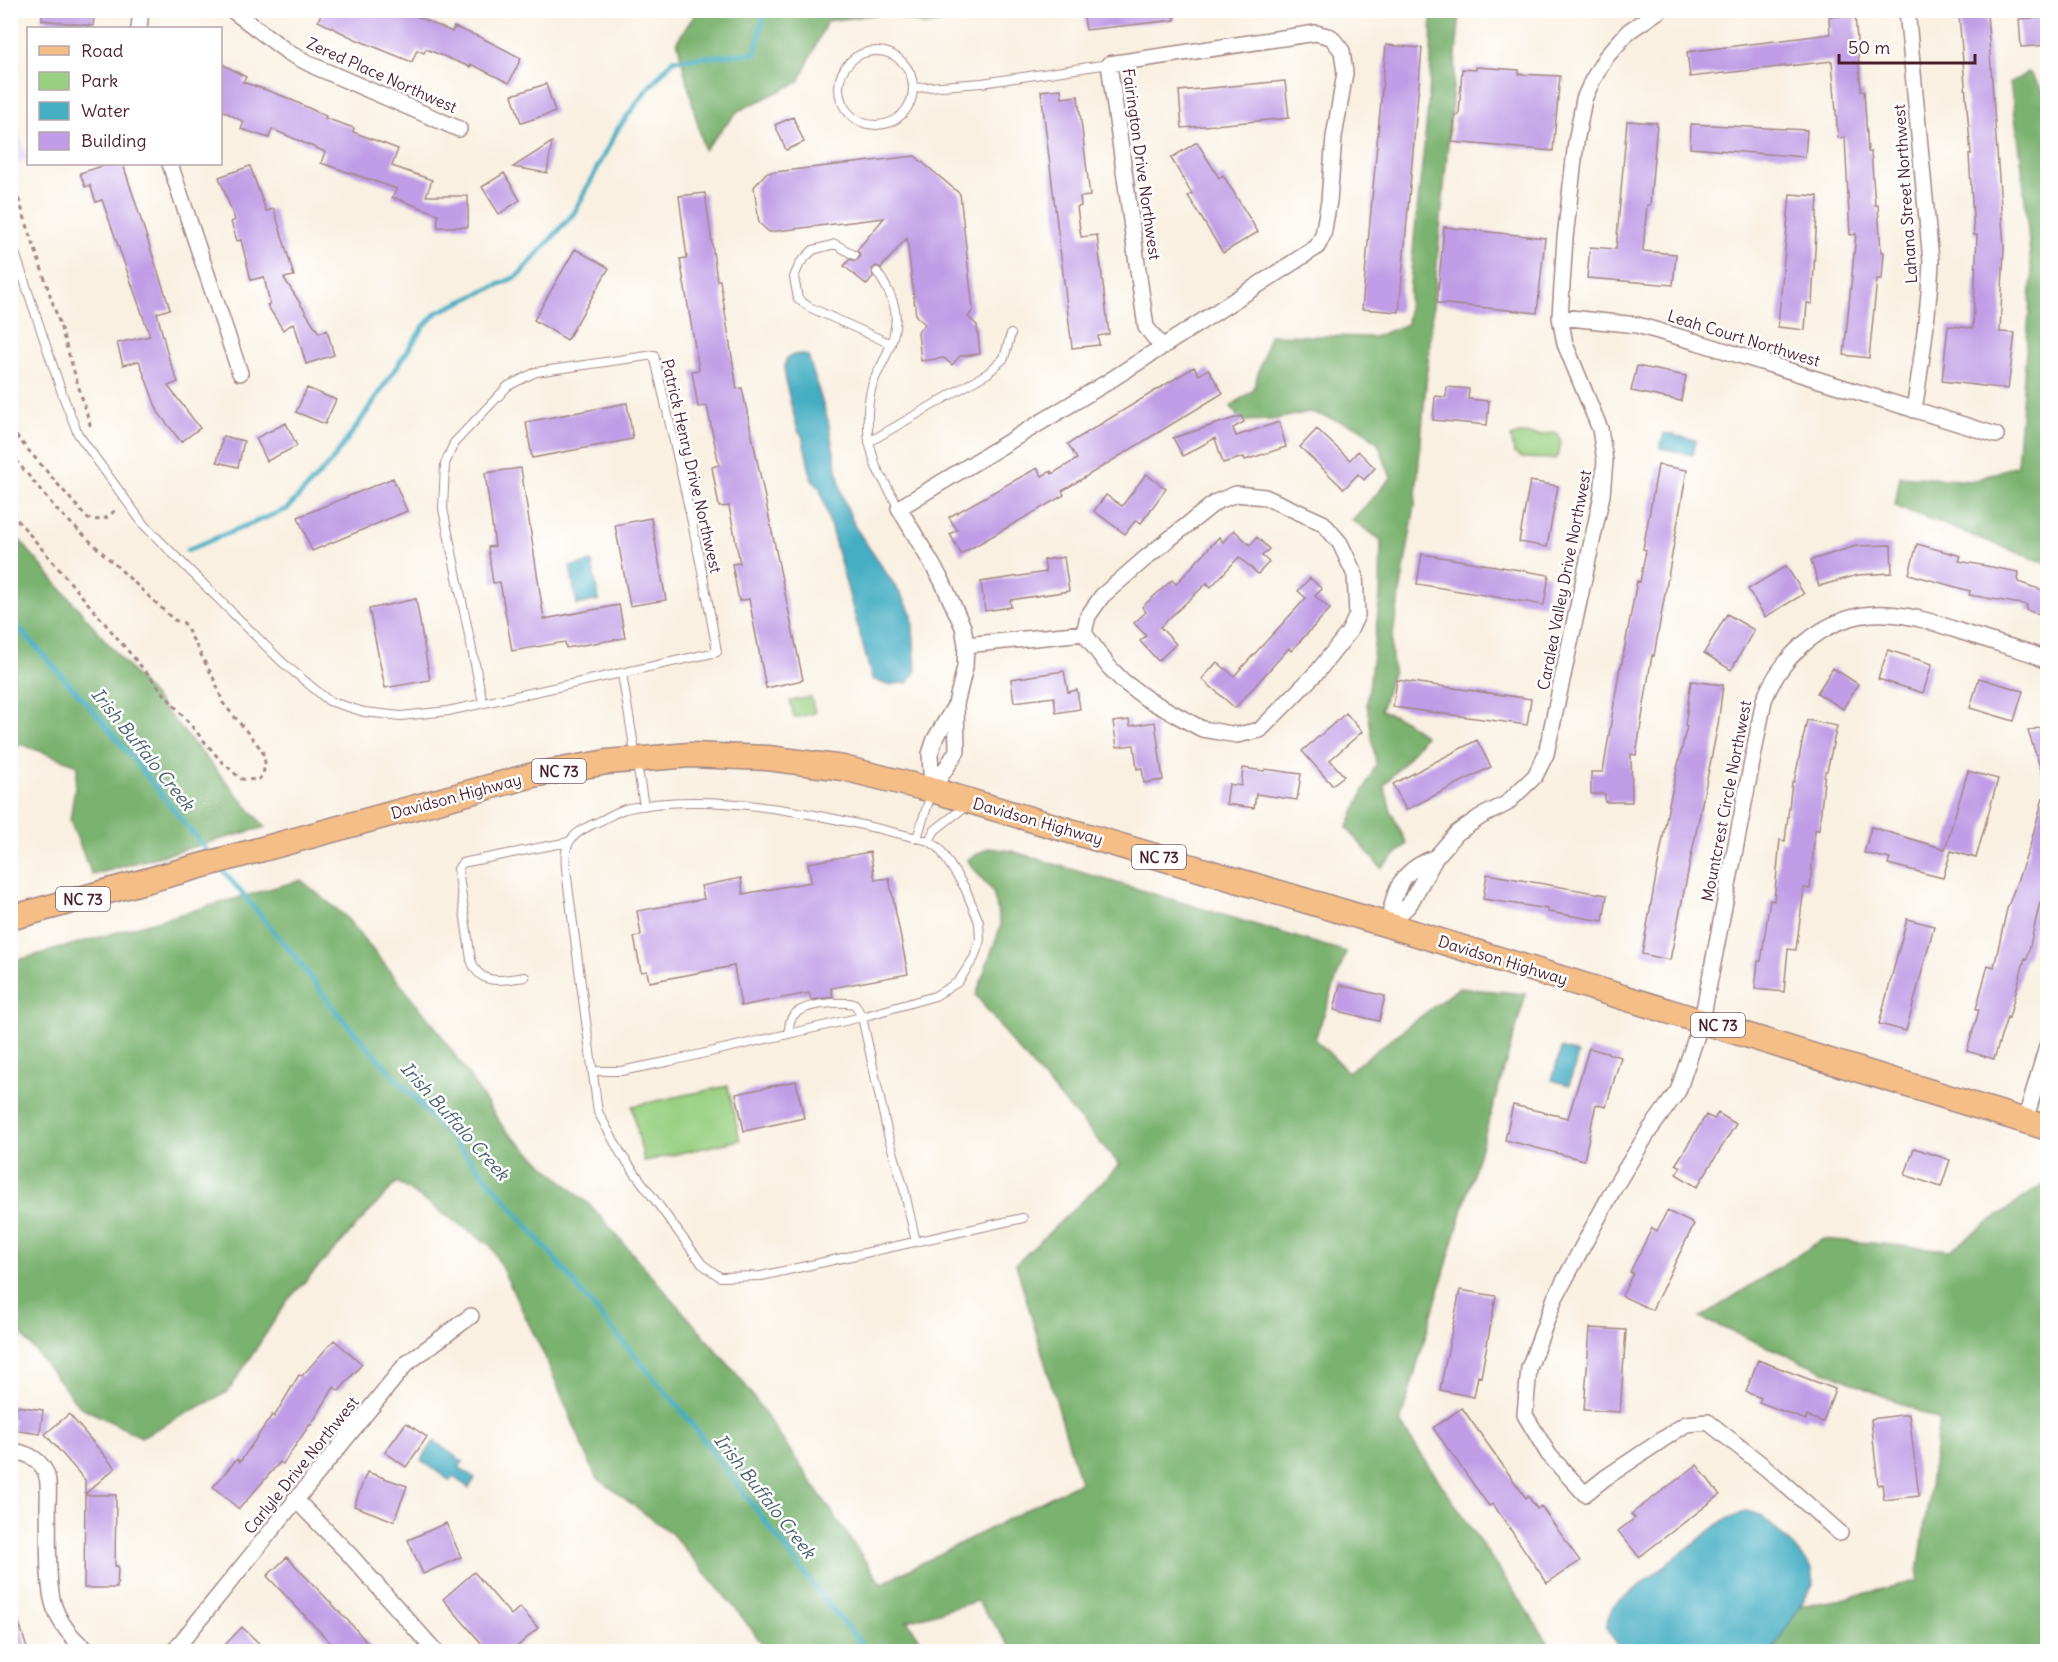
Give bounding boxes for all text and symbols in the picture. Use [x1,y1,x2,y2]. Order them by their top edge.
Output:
legend [27,27,222,165]
scale bar [1839,27,1976,65]
street label: Zered Place Northwest [304,33,461,117]
text: 50 m [1848,36,1890,59]
text: Road [81,39,124,62]
street label: Fairington Drive Northwest [1119,67,1165,262]
text: Park [81,69,118,92]
text: Water [81,99,131,122]
street label: Lahana Street Northwest [1889,103,1921,284]
text: Building [81,129,146,152]
street label: Leah Court Northwest [1665,305,1823,371]
street label: Patrick Henry Drive Northwest [658,357,727,576]
street label: Caralea Valley Drive Northwest [1533,468,1595,692]
water label: Irish Buffalo Creek [86,683,201,817]
street label: Mountcrest Circle Northwest [1697,698,1755,903]
road number: NC 73 [532,759,586,783]
street label: Davidson Highway [388,769,524,823]
street label: Davidson Highway [971,793,1105,849]
road number: NC 73 [1132,845,1186,869]
road number: NC 73 [56,887,110,911]
street label: Davidson Highway [1436,931,1570,989]
road number: NC 73 [1691,1013,1745,1037]
water label: Irish Buffalo Creek [396,1057,515,1186]
street label: Carlyle Drive Northwest [239,1392,363,1538]
water label: Irish Buffalo Creek [709,1429,822,1564]

